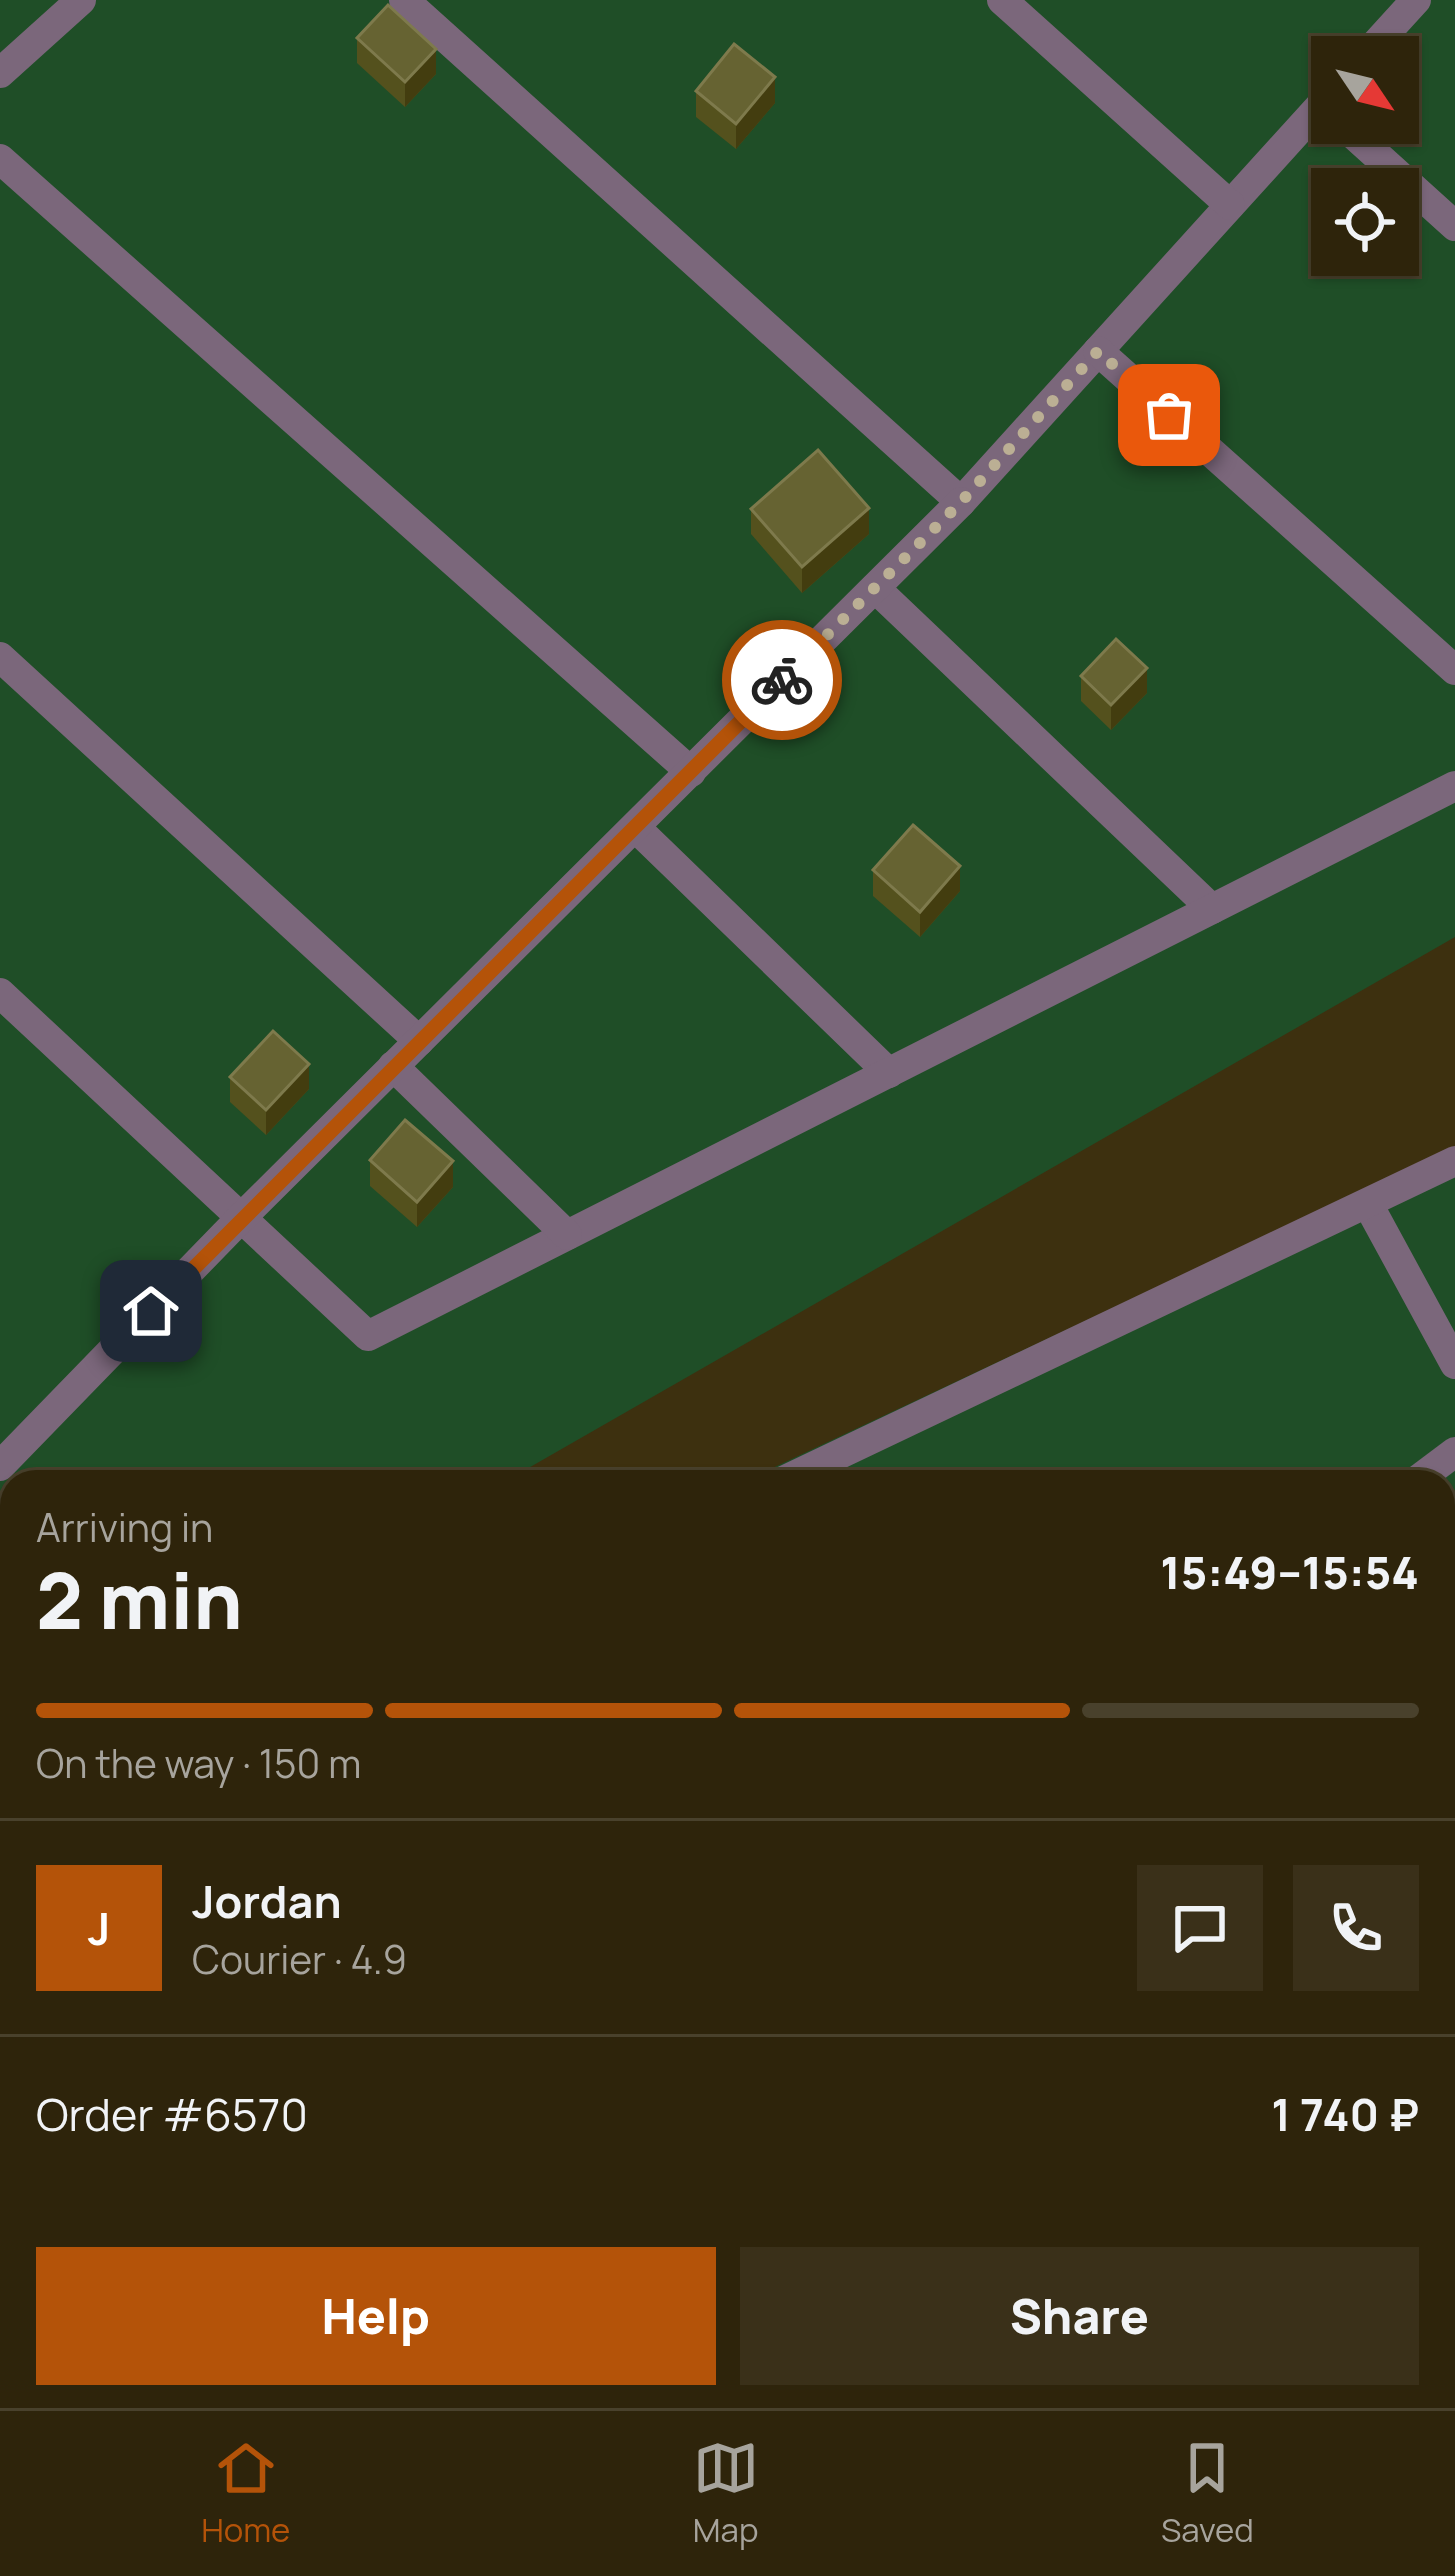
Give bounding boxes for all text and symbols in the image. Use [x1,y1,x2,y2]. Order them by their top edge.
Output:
north arrow [1311,36,1419,144]
map controls [1311,36,1419,276]
button: locate [1311,168,1419,276]
pin [1118,364,1220,466]
icon: bag [1136,382,1202,448]
courier [722,620,842,740]
icon: bike [749,647,815,713]
pin [100,1260,202,1362]
icon: home [118,1278,184,1344]
text: Arriving in [36,1500,213,1554]
text: 15:49–15:54 [1160,1541,1419,1603]
text: 2 min [36,1546,243,1652]
text: On the way · 150 m [36,1736,361,1790]
button: chat [1137,1865,1263,1991]
button: phone [1293,1865,1419,1991]
text: Jordan [192,1870,342,1932]
text: J [88,1897,110,1959]
text: Courier · 4.9 [192,1932,407,1986]
text: Order #6570 [36,2083,308,2145]
text: 1 740 ₽ [1271,2083,1419,2145]
button: Help [36,2247,716,2385]
button: Share [740,2247,1419,2385]
tab: Home [201,2435,290,2552]
tab: Map [693,2435,759,2552]
tab: Saved [1161,2435,1254,2552]

